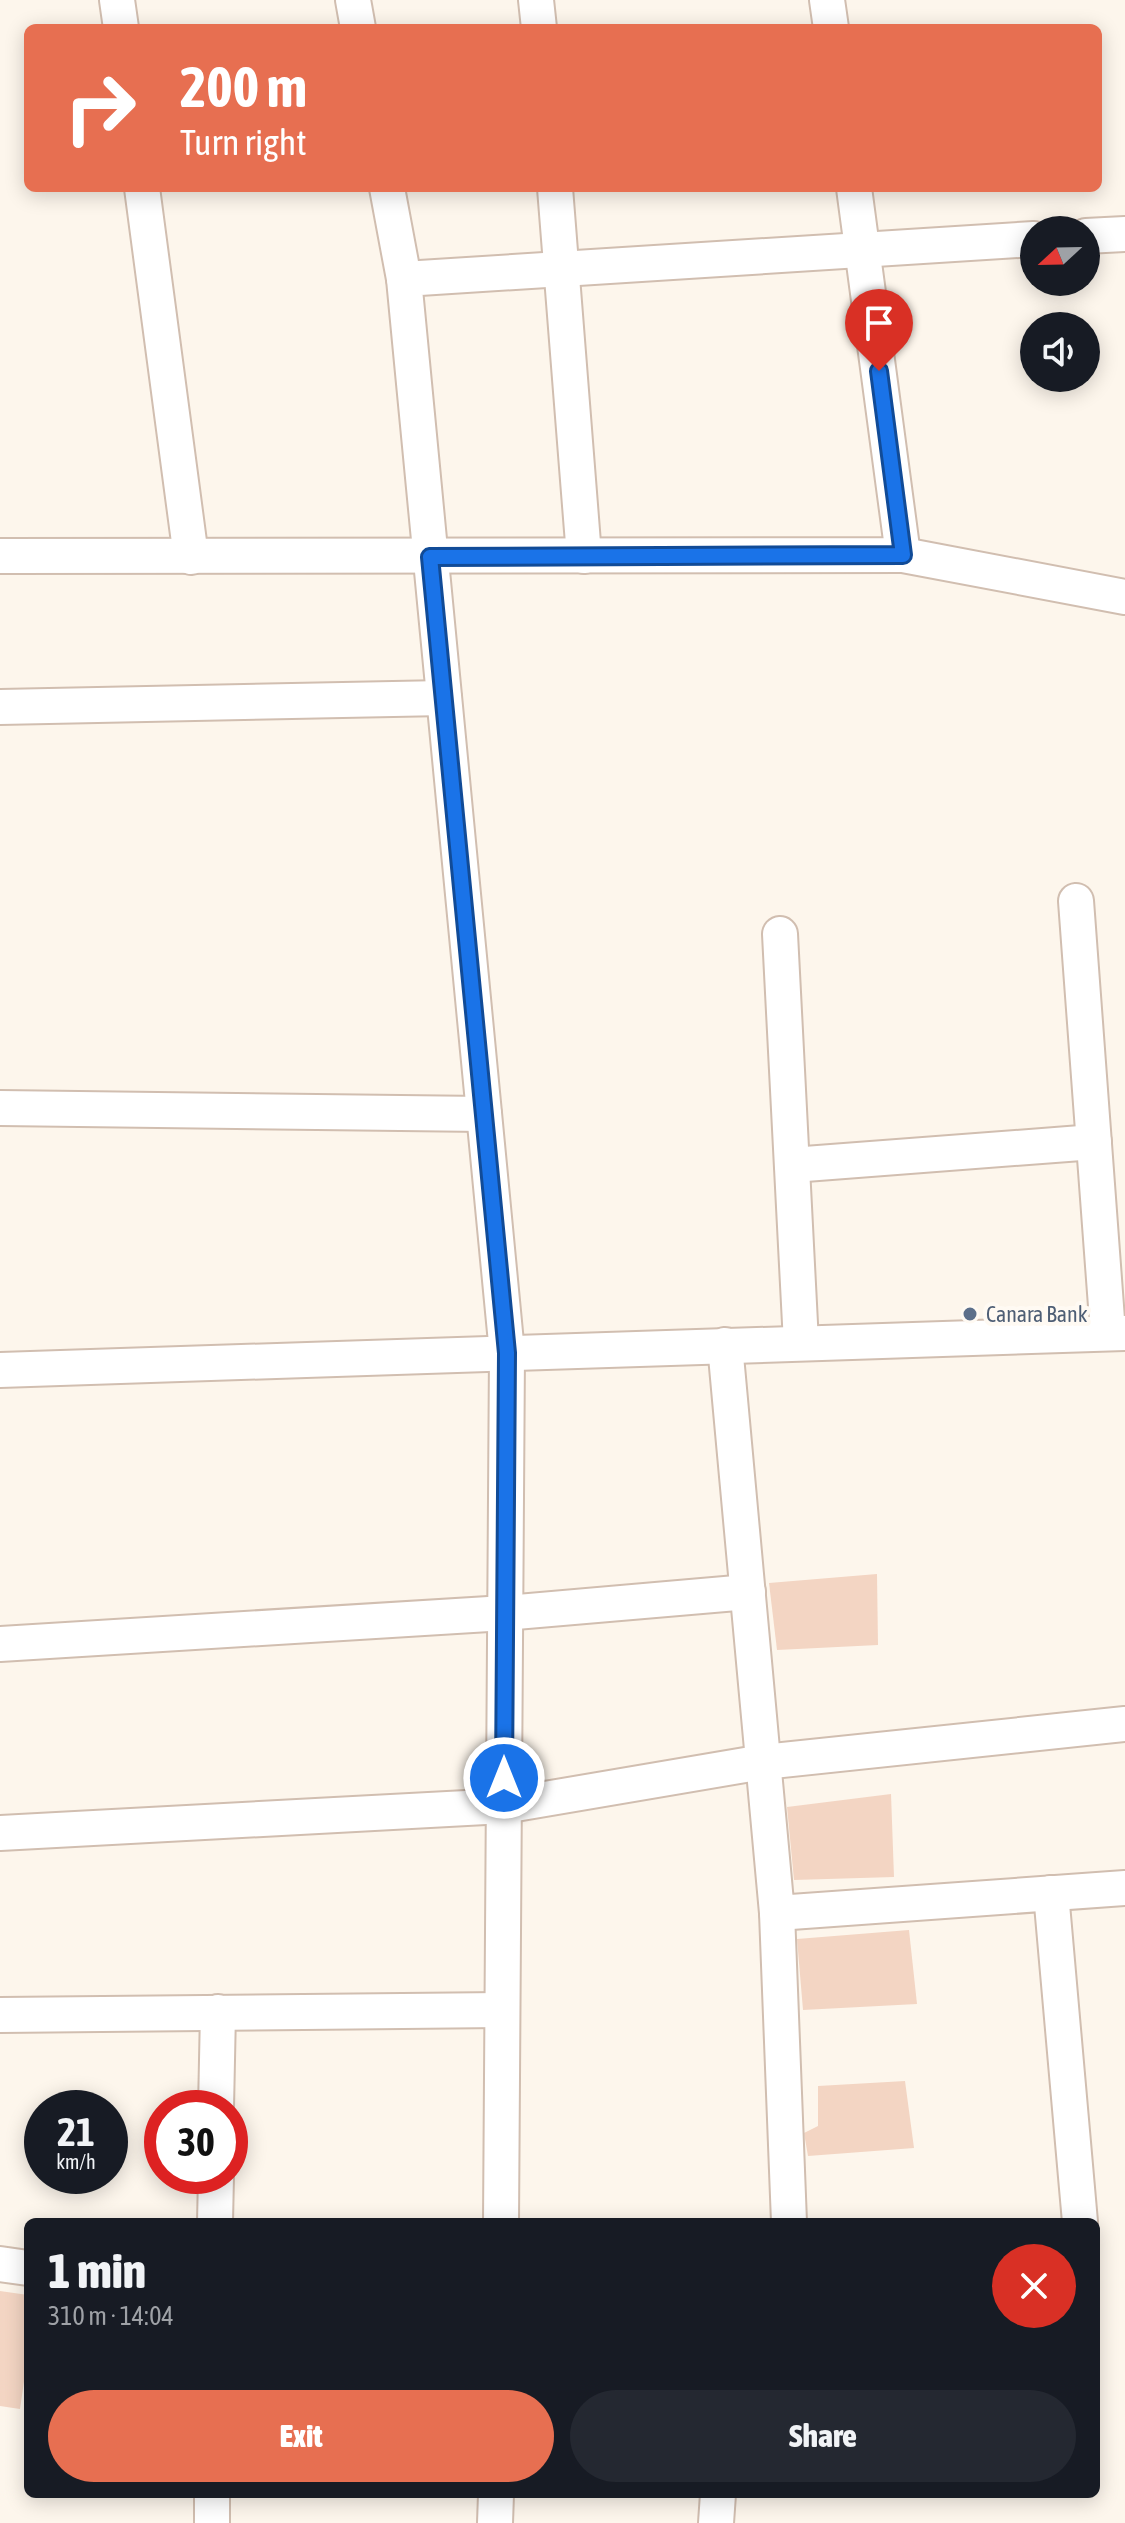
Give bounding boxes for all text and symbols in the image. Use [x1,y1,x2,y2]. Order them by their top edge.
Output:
text: 200 m [180,55,307,119]
icon: right [48,56,152,160]
text: Turn right [180,121,307,163]
north arrow [1020,216,1100,296]
map controls [1020,216,1100,392]
pin [845,289,913,371]
icon: arrive [857,301,901,345]
button: sound [1020,312,1100,392]
place label: Canara Bank [986,1301,1088,1327]
marker: Canara Bank [961,1305,979,1323]
position arrow [462,1736,546,1820]
speed limit sign: 30 [144,2090,248,2194]
text: 21 [57,2109,95,2154]
text: km/h [56,2150,96,2173]
text: 1 min [48,2243,146,2298]
button: close [992,2244,1076,2328]
text: 310 m · 14:04 [48,2301,174,2331]
button: Exit [48,2390,554,2482]
button: Share [570,2390,1076,2482]

